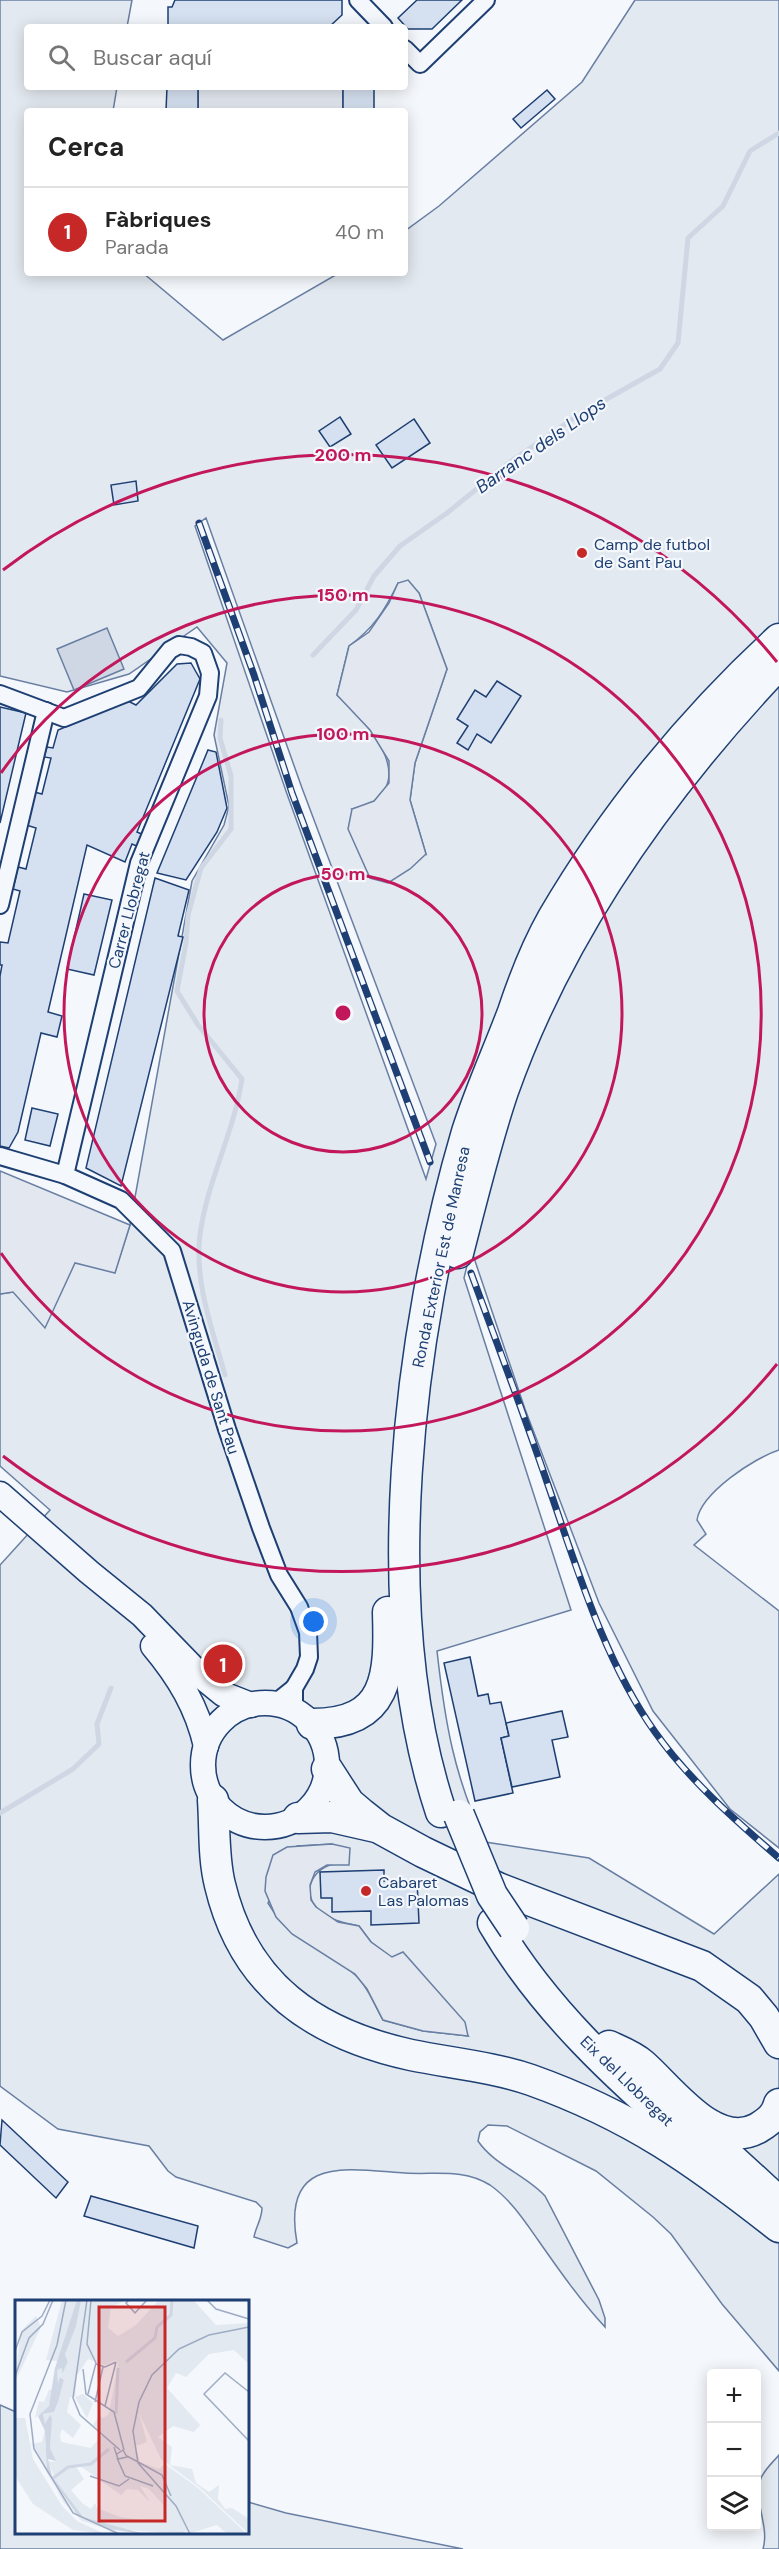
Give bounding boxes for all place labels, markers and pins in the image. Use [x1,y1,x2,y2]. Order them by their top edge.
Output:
place label: Camp de futbol de Sant Pau [594,534,710,573]
marker: Camp de futbol de Sant Pau [575,546,589,560]
centre of rings [333,1003,353,1023]
pin: 1 [204,1642,242,1686]
place label: Cabaret Las Palomas [378,1872,469,1911]
marker: Cabaret Las Palomas [359,1884,373,1898]

